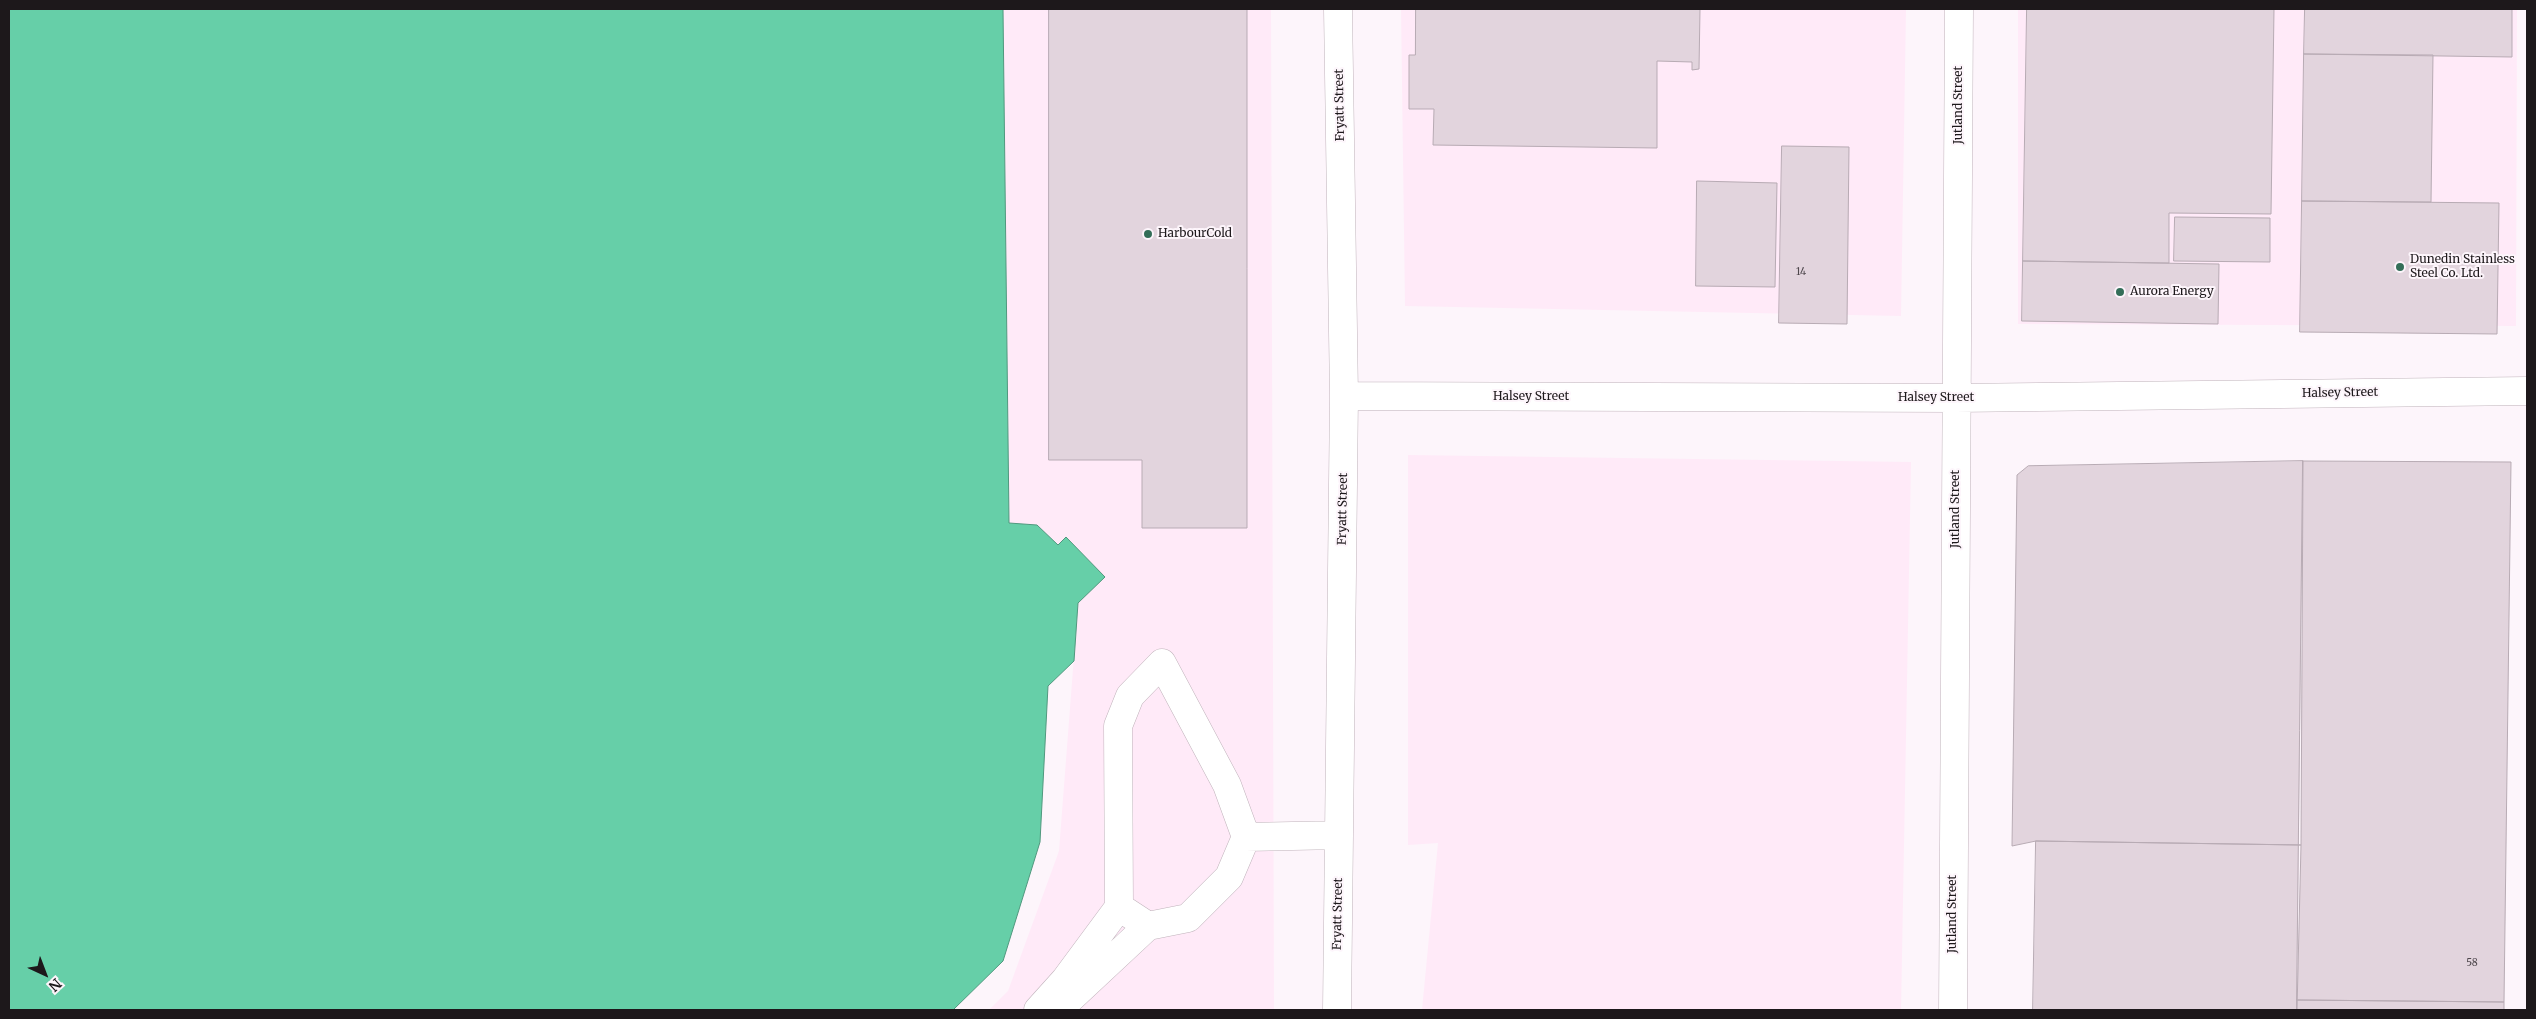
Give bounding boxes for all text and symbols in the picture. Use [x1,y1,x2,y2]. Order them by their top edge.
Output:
street label: Jutland Street [1952,66,1966,144]
street label: Fryatt Street [1332,69,1348,141]
place label: HarbourCold [1158,227,1232,241]
marker: HarbourCold [1142,228,1154,240]
place label: Dunedin Stainless Steel Co. Ltd. [2410,253,2515,281]
marker: Dunedin Stainless Steel Co. Ltd. [2394,261,2406,273]
house number: 14 [1796,266,1806,278]
place label: Aurora Energy [2130,285,2214,299]
marker: Aurora Energy [2114,286,2126,298]
street label: Halsey Street [2302,385,2378,401]
street label: Halsey Street [1493,390,1569,404]
street label: Halsey Street [1898,391,1974,405]
street label: Jutland Street [1949,470,1963,548]
street label: Fryatt Street [1335,473,1351,545]
street label: Jutland Street [1946,875,1960,953]
street label: Fryatt Street [1330,878,1346,950]
north arrow [20,949,70,999]
house number: 58 [2466,957,2478,969]
text: N [45,975,65,995]

